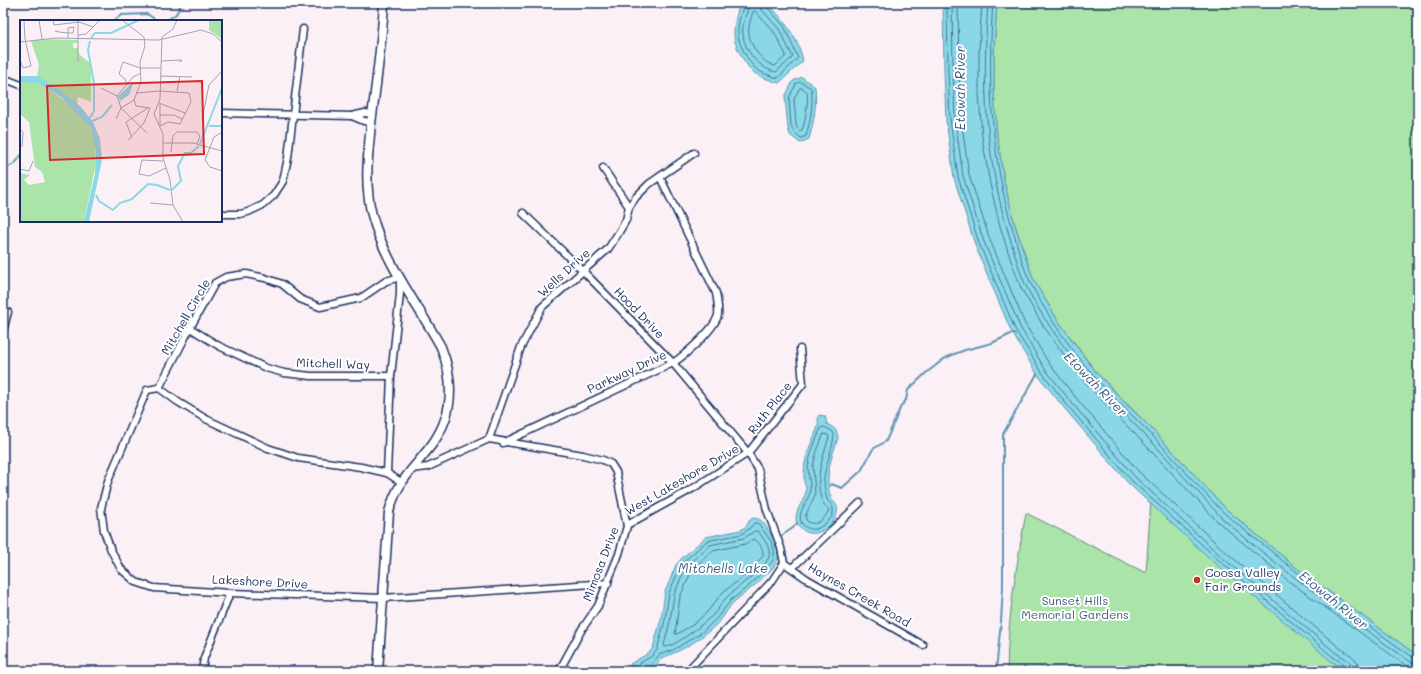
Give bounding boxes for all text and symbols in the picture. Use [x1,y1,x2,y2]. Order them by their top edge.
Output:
inset map [20,20,222,222]
water label: Etowah River [951,45,968,130]
street label: Wells Drive [534,244,593,300]
street label: Mitchell Circle [157,276,213,357]
street label: Hood Drive [611,283,668,342]
street label: Parkway Drive [584,346,669,396]
water label: Etowah River [1061,347,1132,420]
street label: Mitchell Way [296,354,370,372]
street label: Ruth Place [744,378,795,437]
street label: West Lakeshore Drive [622,440,741,518]
street label: Mimosa Drive [578,524,622,603]
street label: Haynes Creek Road [805,558,914,630]
water label: Mitchells Lake [678,559,768,576]
place label: Coosa Valley Fair Grounds [1205,564,1282,594]
water label: Etowah River [1296,566,1373,633]
street label: Lakeshore Drive [212,570,309,592]
marker: Coosa Valley Fair Grounds [1192,575,1202,585]
park label: Sunset Hills Memorial Gardens [1021,592,1129,622]

